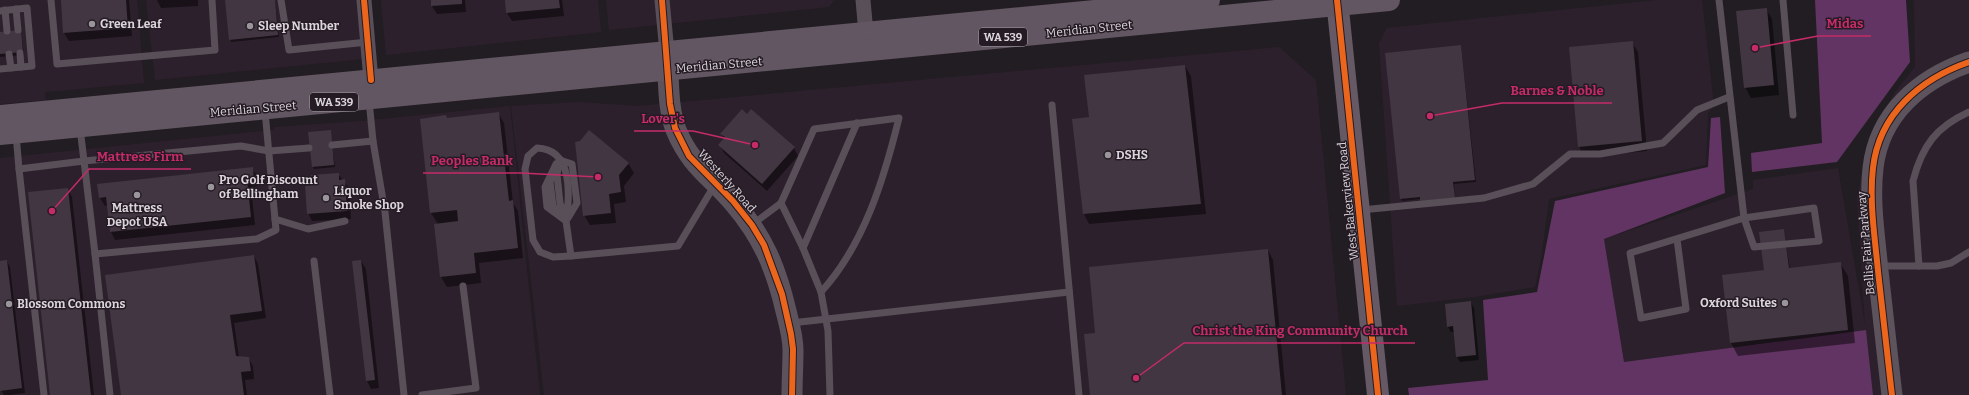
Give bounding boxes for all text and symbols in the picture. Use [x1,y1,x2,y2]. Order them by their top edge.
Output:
callout: Midas [1818,11,1871,36]
text: Midas [1827,16,1863,31]
place label: Green Leaf [100,17,163,31]
street label: Meridian Street [1045,17,1134,40]
marker: Green Leaf [87,19,97,29]
place label: Sleep Number [258,19,340,33]
marker: Sleep Number [245,21,255,31]
road number: WA 539 [979,28,1027,46]
street label: Meridian Street [675,54,763,76]
callout: Barnes & Noble [1502,78,1612,103]
text: Barnes & Noble [1510,83,1604,98]
road number: WA 539 [310,93,358,111]
street label: Meridian Street [209,98,297,120]
callout: Lover's [634,106,693,131]
text: Lover's [641,111,685,126]
street label: West Bakerview Road [1335,141,1361,261]
callout: Mattress Firm [89,144,191,169]
street label: Westerly Road [695,147,759,215]
callout: Peoples Bank [423,148,521,173]
place label: DSHS [1116,148,1148,162]
text: Mattress Firm [97,149,184,164]
marker: DSHS [1103,150,1113,160]
text: Peoples Bank [431,153,513,168]
place label: Pro Golf Discount of Bellingham [219,173,318,201]
marker: Pro Golf Discount of Bellingham [206,182,216,192]
place label: Liquor Smoke Shop [334,184,404,212]
marker: Mattress Depot USA [132,190,142,200]
street label: Bellis Fair Parkway [1854,190,1878,295]
marker: Liquor Smoke Shop [321,193,331,203]
place label: Mattress Depot USA [107,201,168,229]
place label: Oxford Suites [1700,296,1777,310]
place label: Blossom Commons [17,297,125,311]
marker: Oxford Suites [1780,298,1790,308]
marker: Blossom Commons [4,299,14,309]
callout: Christ the King Community Church [1184,318,1415,343]
text: Christ the King Community Church [1192,323,1408,338]

